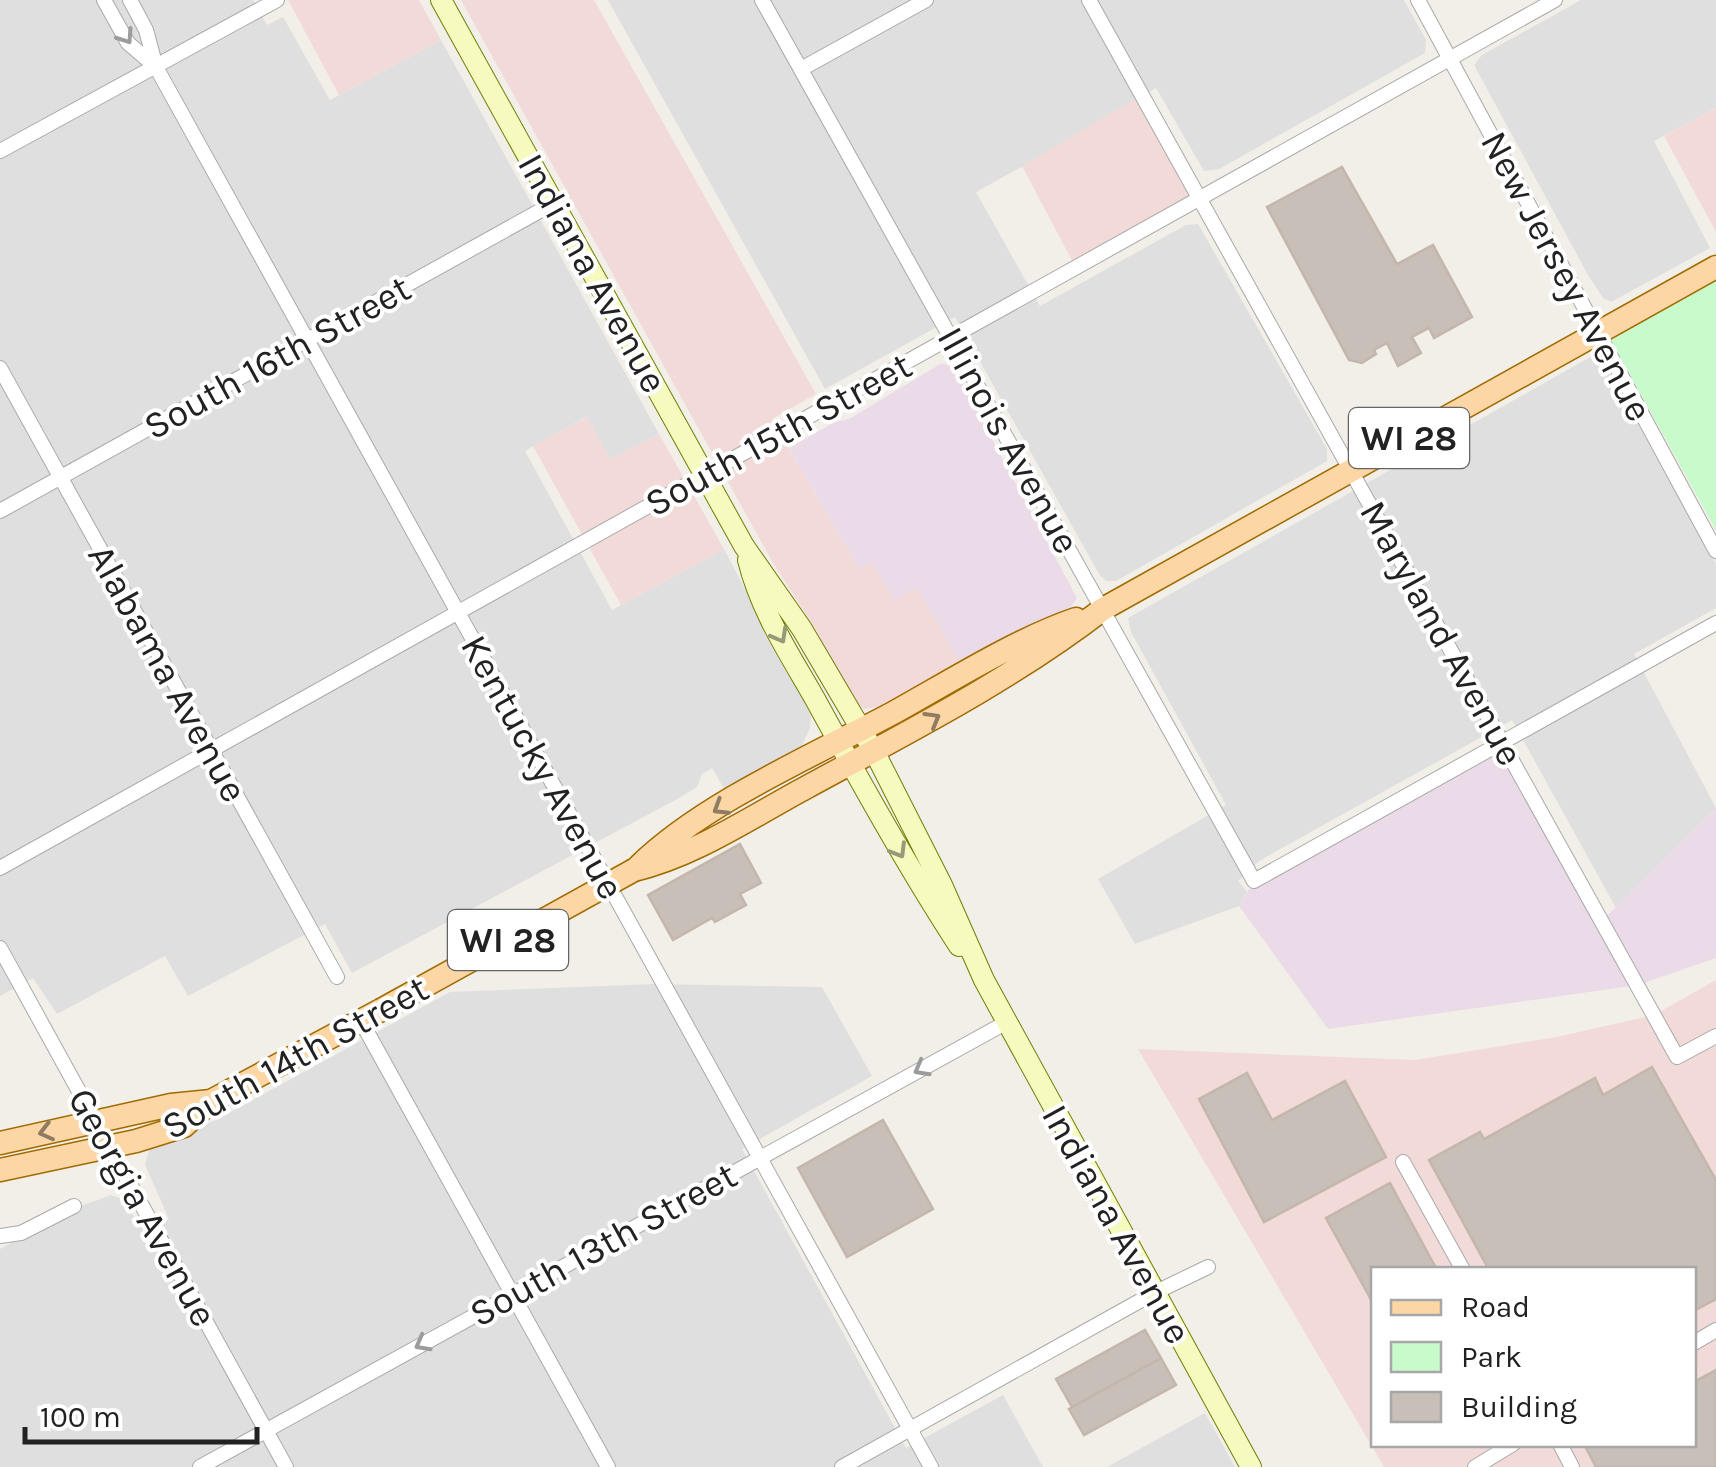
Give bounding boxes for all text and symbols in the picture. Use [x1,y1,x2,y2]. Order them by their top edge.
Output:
one-way arrow [114,25,132,44]
street label: New Jersey Avenue [1471,124,1662,429]
street label: Indiana Avenue [508,146,677,401]
street label: South 16th Street [136,266,418,449]
street label: Illinois Avenue [928,319,1089,561]
street label: South 15th Street [637,343,919,526]
road number: WI 28 [1349,408,1469,468]
street label: Maryland Avenue [1350,493,1533,773]
street label: Alabama Avenue [78,537,257,810]
one-way arrow [768,625,788,643]
street label: Kentucky Avenue [451,627,634,907]
one-way arrow [922,712,940,731]
one-way arrow [712,796,730,815]
one-way arrow [886,840,905,858]
road number: WI 28 [448,910,568,970]
street label: South 14th Street [154,966,436,1149]
one-way arrow [914,1056,932,1076]
street label: Georgia Avenue [58,1080,227,1334]
street label: Indiana Avenue [1032,1097,1201,1352]
one-way arrow [38,1120,55,1141]
street label: South 13th Street [462,1152,745,1336]
legend [1371,1267,1696,1447]
text: Road [1461,1289,1530,1325]
one-way arrow [415,1331,433,1351]
text: Park [1461,1339,1522,1375]
scale bar [25,1382,258,1444]
text: Building [1461,1389,1577,1425]
text: 100 m [40,1399,121,1435]

